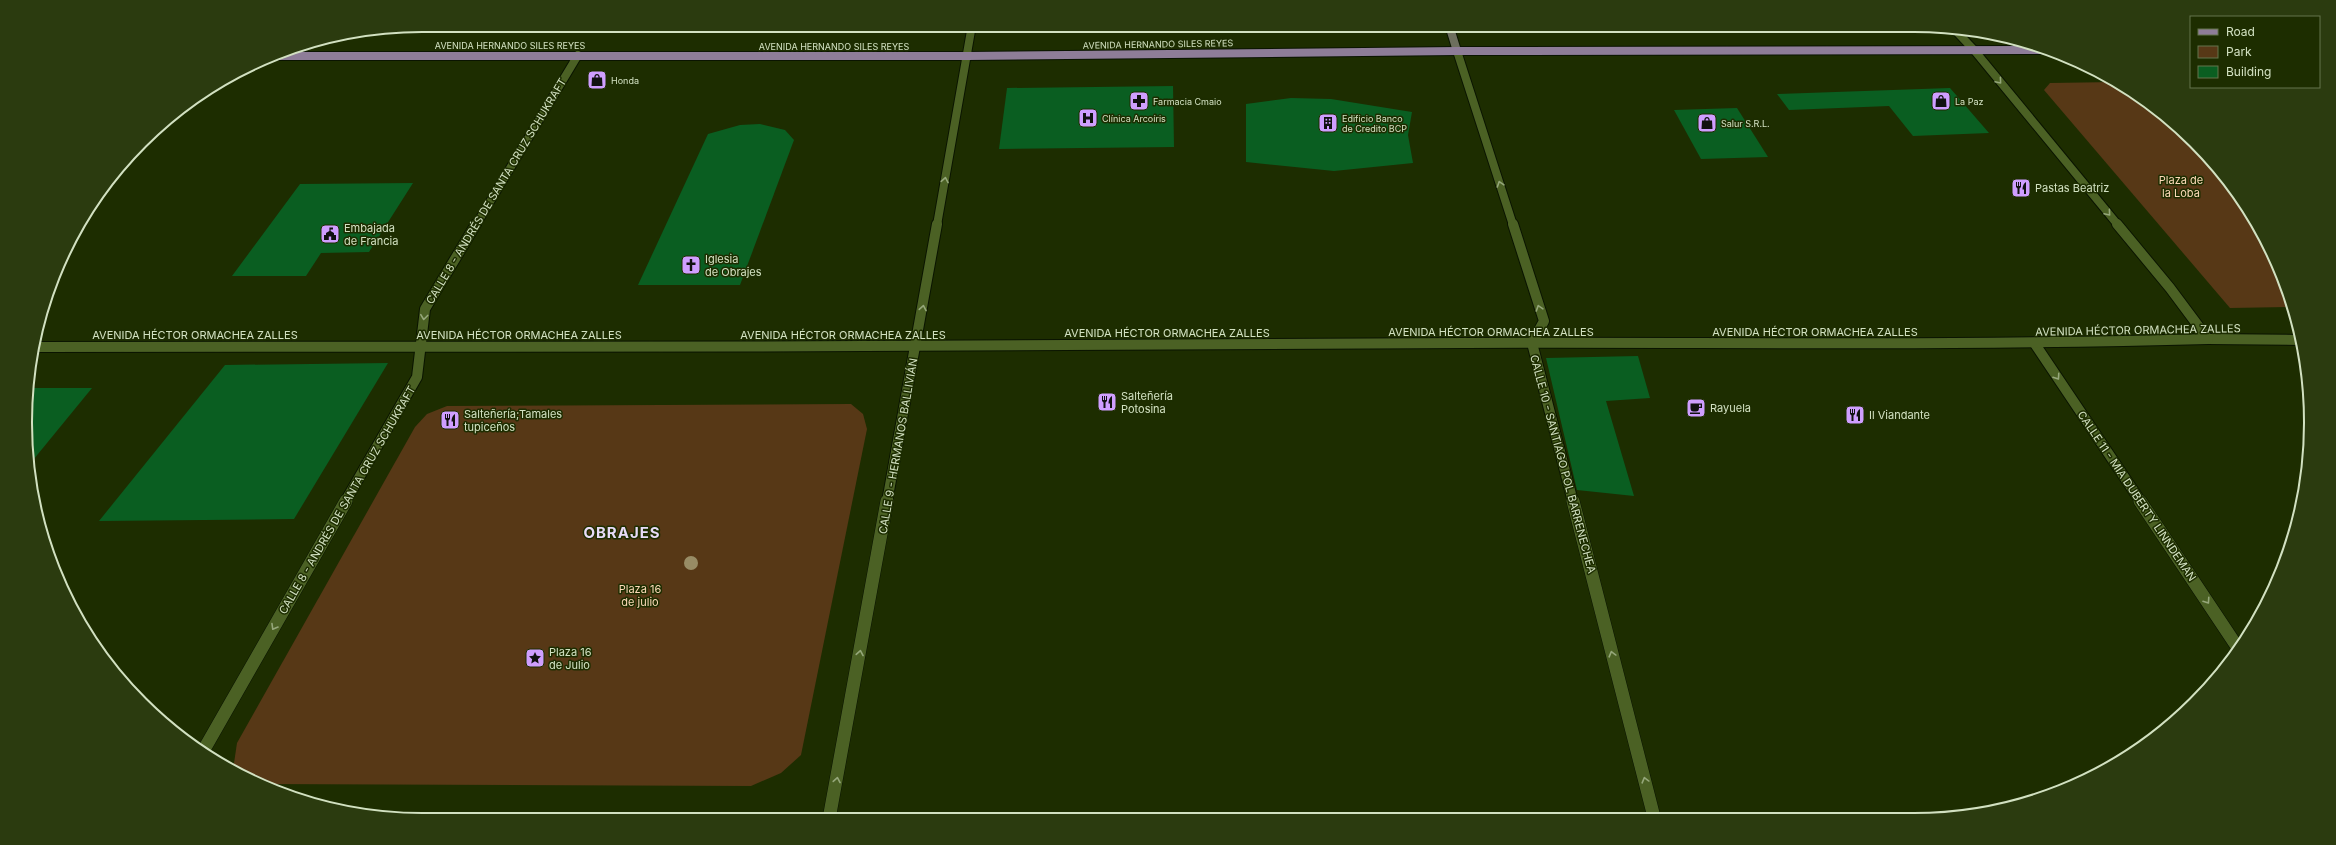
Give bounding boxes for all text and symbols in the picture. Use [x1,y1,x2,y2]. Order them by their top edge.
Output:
legend [2190,16,2320,88]
text: Road [2226,24,2255,39]
street label: AVENIDA HERNANDO SILES REYES [1083,37,1234,51]
street label: AVENIDA HERNANDO SILES REYES [435,40,585,51]
street label: AVENIDA HERNANDO SILES REYES [759,41,909,52]
text: Park [2226,44,2252,59]
text: Building [2226,64,2271,79]
shop icon: Honda [586,69,608,91]
street label: CALLE 8 - ANDRÉS DE SANTA CRUZ SCHUKRAFT [423,75,569,307]
place label: Honda [611,75,639,86]
one-way arrow [1994,76,2001,83]
pharmacy icon: Farmacia Cmaio [1128,90,1150,112]
shop icon: La Paz [1930,90,1952,112]
place label: Farmacia Cmaio [1153,96,1222,107]
place label: La Paz [1955,96,1983,107]
hospital icon: Clínica Arcoíris [1077,107,1099,129]
building icon: Edificio Banco de Credito BCP [1317,112,1339,134]
shop icon: Salur S.R.L. [1696,112,1718,134]
place label: Clínica Arcoíris [1102,113,1166,124]
place label: Edificio Banco de Credito BCP [1342,113,1407,134]
place label: Salur S.R.L. [1721,118,1770,129]
park label: Plaza de la Loba [2159,173,2203,200]
one-way arrow [940,177,949,183]
restaurant icon: Pastas Beatriz [2010,177,2032,199]
one-way arrow [1496,181,1505,188]
place label: Pastas Beatriz [2035,181,2109,195]
one-way arrow [2104,209,2111,216]
place label: Embajada de Francia [344,221,398,248]
public building icon: Embajada de Francia [319,223,341,245]
place label: Iglesia de Obrajes [705,252,762,279]
church icon: Iglesia de Obrajes [680,254,702,276]
one-way arrow [918,305,927,311]
one-way arrow [1536,305,1544,312]
one-way arrow [420,314,429,320]
street label: AVENIDA HÉCTOR ORMACHEA ZALLES [2035,321,2241,339]
street label: AVENIDA HÉCTOR ORMACHEA ZALLES [1388,325,1594,339]
street label: AVENIDA HÉCTOR ORMACHEA ZALLES [1712,325,1918,339]
street label: AVENIDA HÉCTOR ORMACHEA ZALLES [1064,326,1270,340]
street label: AVENIDA HÉCTOR ORMACHEA ZALLES [92,328,298,342]
street label: AVENIDA HÉCTOR ORMACHEA ZALLES [416,328,622,342]
street label: AVENIDA HÉCTOR ORMACHEA ZALLES [740,328,946,342]
street label: CALLE 10 - SANTIAGO POL BARRENECHEA [1527,353,1599,575]
street label: CALLE 9 - HERMANOS BALLIVIÁN [876,357,920,535]
one-way arrow [2052,373,2060,380]
street label: CALLE 8 - ANDRÉS DE SANTA CRUZ SCHUKRAFT [276,383,418,617]
place label: Salteñería Potosina [1121,389,1173,416]
restaurant icon: Salteñería Potosina [1096,391,1118,413]
cafe icon: Rayuela [1685,397,1707,419]
place label: Rayuela [1710,401,1751,415]
restaurant icon: Il Viandante [1844,404,1866,426]
place label: Salteñería;Tamales tupiceños [464,407,562,434]
place label: Il Viandante [1869,408,1930,422]
street label: CALLE 11 - MIA DUBERTY LINNDEMAN [2075,408,2199,584]
restaurant icon: Salteñería;Tamales tupiceños [439,409,461,431]
district label: OBRAJES [583,523,661,542]
park label: Plaza 16 de julio [619,582,661,609]
one-way arrow [2202,597,2210,604]
one-way arrow [271,623,278,630]
place label: Plaza 16 de Julio [549,645,592,672]
place icon: Plaza 16 de Julio [524,647,546,669]
one-way arrow [855,649,864,656]
one-way arrow [1608,650,1617,657]
one-way arrow [1641,776,1649,783]
one-way arrow [832,777,840,784]

